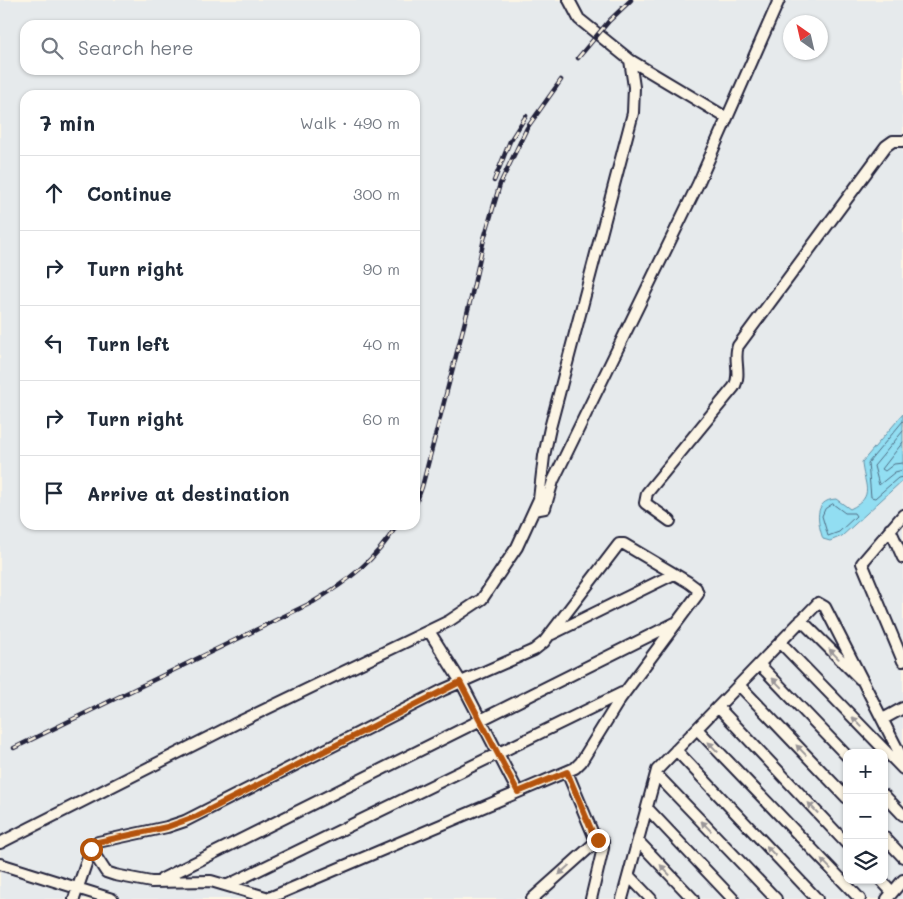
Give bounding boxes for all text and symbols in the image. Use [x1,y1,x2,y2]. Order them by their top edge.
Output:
north arrow [783,15,828,60]
search box [20,20,420,75]
icon: search [38,34,66,62]
text: Search here [78,35,194,60]
text: 7 min [40,109,95,136]
text: Walk · 490 m [300,112,400,133]
icon: ahead [40,179,68,207]
text: Continue [87,181,172,206]
text: 300 m [353,183,400,204]
icon: right [40,254,68,282]
text: Turn right [87,256,184,281]
text: 90 m [363,258,400,279]
icon: left [40,329,68,357]
text: Turn left [87,331,170,356]
text: 40 m [363,333,400,354]
icon: right [40,404,68,432]
text: Turn right [87,406,184,431]
text: 60 m [363,408,400,429]
icon: arrive [40,479,68,507]
text: Arrive at destination [87,481,290,506]
one-way arrow [828,648,840,660]
one-way arrow [771,677,783,689]
one-way arrow [851,716,863,728]
one-way arrow [708,741,720,753]
one-way arrow [795,744,807,756]
map controls [843,749,888,884]
button: + [843,749,888,794]
button: − [843,794,888,839]
one-way arrow [807,803,819,815]
one-way arrow [700,820,712,832]
route end [587,829,610,852]
route start [80,838,103,861]
button: layers [843,839,888,884]
one-way arrow [765,845,777,857]
one-way arrow [820,858,832,870]
one-way arrow [558,864,570,876]
one-way arrow [659,864,671,876]

